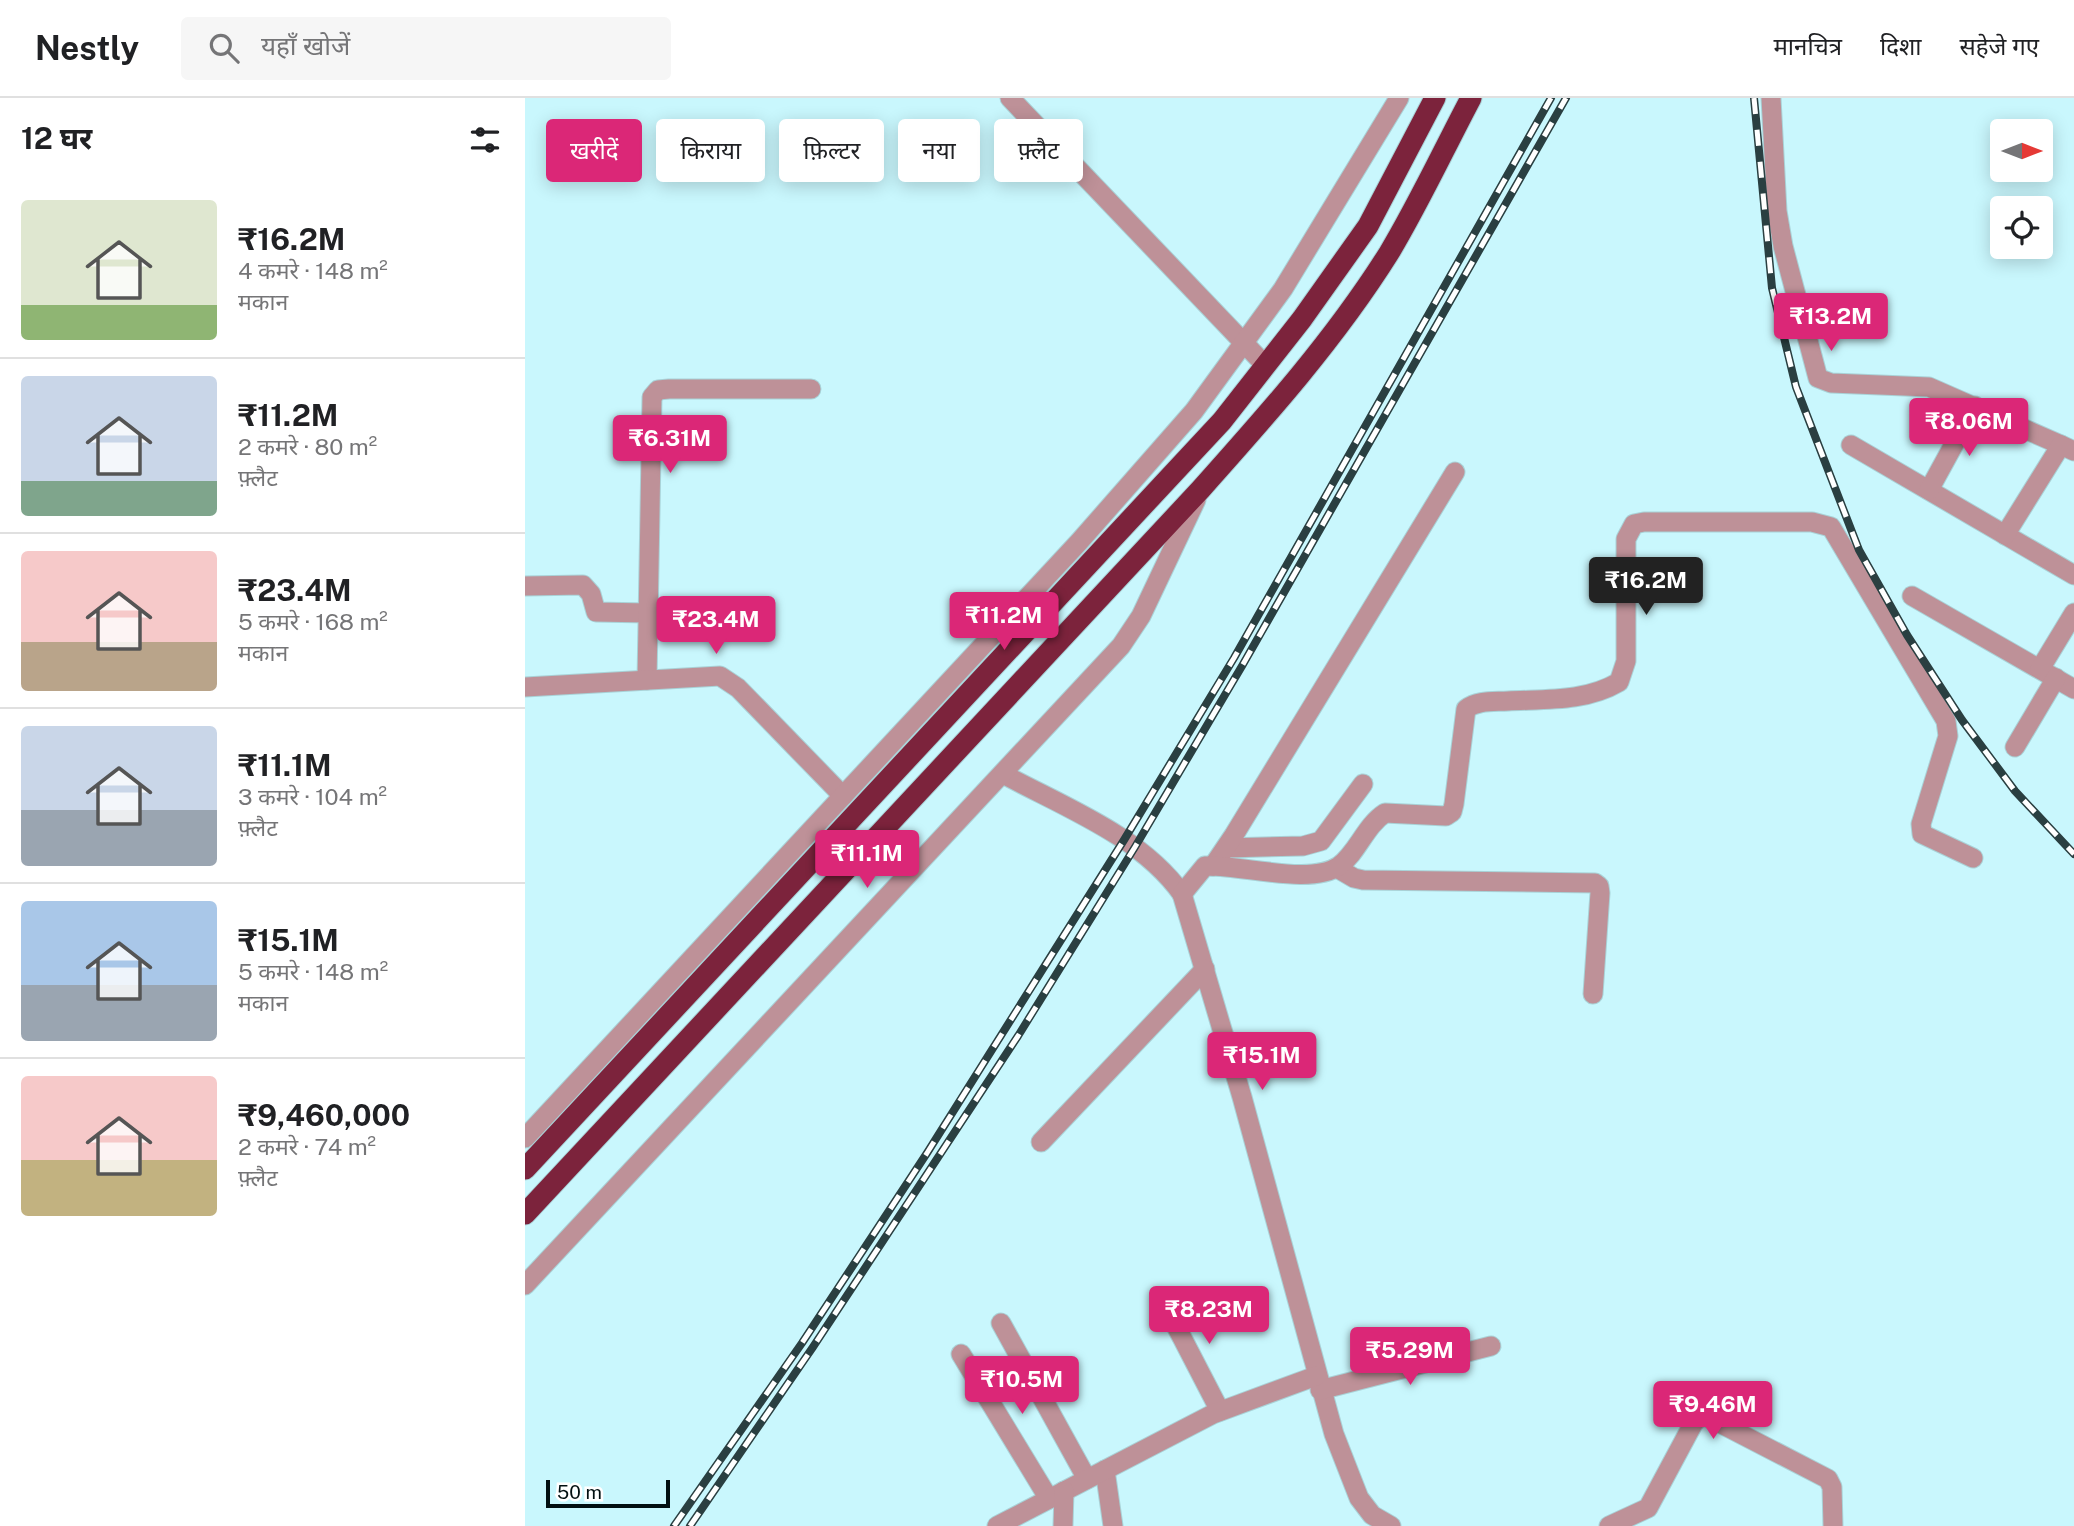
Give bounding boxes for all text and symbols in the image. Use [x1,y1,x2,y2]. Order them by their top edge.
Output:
search box [181,17,671,80]
text: Nestly [35,29,139,67]
icon: search [205,29,243,67]
text: यहाँ खोजें [261,30,350,61]
text: मानचित्र [1774,32,1842,60]
text: दिशा [1880,32,1922,60]
text: सहेजे गए [1960,32,2039,60]
chip: खरीदें [546,119,642,182]
chip: किराया [656,119,765,182]
chip: फ़िल्टर [779,119,884,182]
chip: नया [898,119,980,182]
chip: फ़्लैट [994,119,1083,182]
north arrow [1990,119,2053,182]
map controls [1990,119,2053,259]
text: 12 घर [21,120,92,156]
icon: filters [466,121,504,159]
button: locate [1990,196,2053,259]
text: ₹16.2M [238,221,345,257]
icon: home [77,228,161,312]
text: 4 कमरे · 148 m² [238,257,388,284]
text: मकान [238,288,288,315]
pin: ₹13.2M [1774,294,1888,353]
text: ₹13.2M [1790,302,1872,329]
text: ₹11.2M [238,397,338,433]
pin: ₹8.06M [1912,398,2026,458]
icon: home [77,404,161,488]
text: ₹8.06M [1925,407,2013,434]
pin: ₹6.31M [613,416,727,475]
text: ₹6.31M [629,424,711,451]
text: 2 कमरे · 80 m² [238,433,377,460]
text: फ़्लैट [238,464,278,491]
pin: ₹16.2M [1589,558,1703,617]
text: ₹16.2M [1605,566,1687,593]
text: ₹23.4M [238,572,352,608]
icon: home [77,579,161,663]
pin: ₹11.2M [947,592,1061,652]
pin: ₹23.4M [659,596,773,656]
text: ₹11.2M [966,601,1042,628]
text: ₹23.4M [672,605,760,632]
text: 5 कमरे · 168 m² [238,608,388,635]
text: मकान [238,639,288,666]
text: ₹11.1M [238,747,331,783]
icon: home [77,754,161,838]
text: 3 कमरे · 104 m² [238,783,387,810]
text: फ़्लैट [238,814,278,841]
pin: ₹11.1M [810,830,924,890]
text: ₹11.1M [831,839,903,866]
text: ₹15.1M [238,922,339,958]
icon: home [77,929,161,1013]
text: 5 कमरे · 148 m² [238,958,388,985]
text: मकान [238,989,288,1016]
pin: ₹15.1M [1205,1032,1319,1092]
text: ₹15.1M [1223,1041,1301,1068]
text: ₹9,460,000 [238,1097,410,1133]
icon: home [77,1104,161,1188]
text: 2 कमरे · 74 m² [238,1133,376,1160]
text: फ़्लैट [238,1164,278,1191]
pin: ₹8.23M [1152,1286,1266,1346]
text: ₹8.23M [1165,1295,1253,1322]
pin: ₹5.29M [1353,1328,1467,1387]
text: ₹5.29M [1366,1336,1454,1363]
pin: ₹10.5M [965,1356,1079,1416]
text: ₹10.5M [981,1365,1063,1392]
pin: ₹9.46M [1656,1382,1770,1441]
text: ₹9.46M [1669,1390,1757,1417]
scale bar [546,1477,670,1509]
text: 50 m [557,1481,602,1503]

